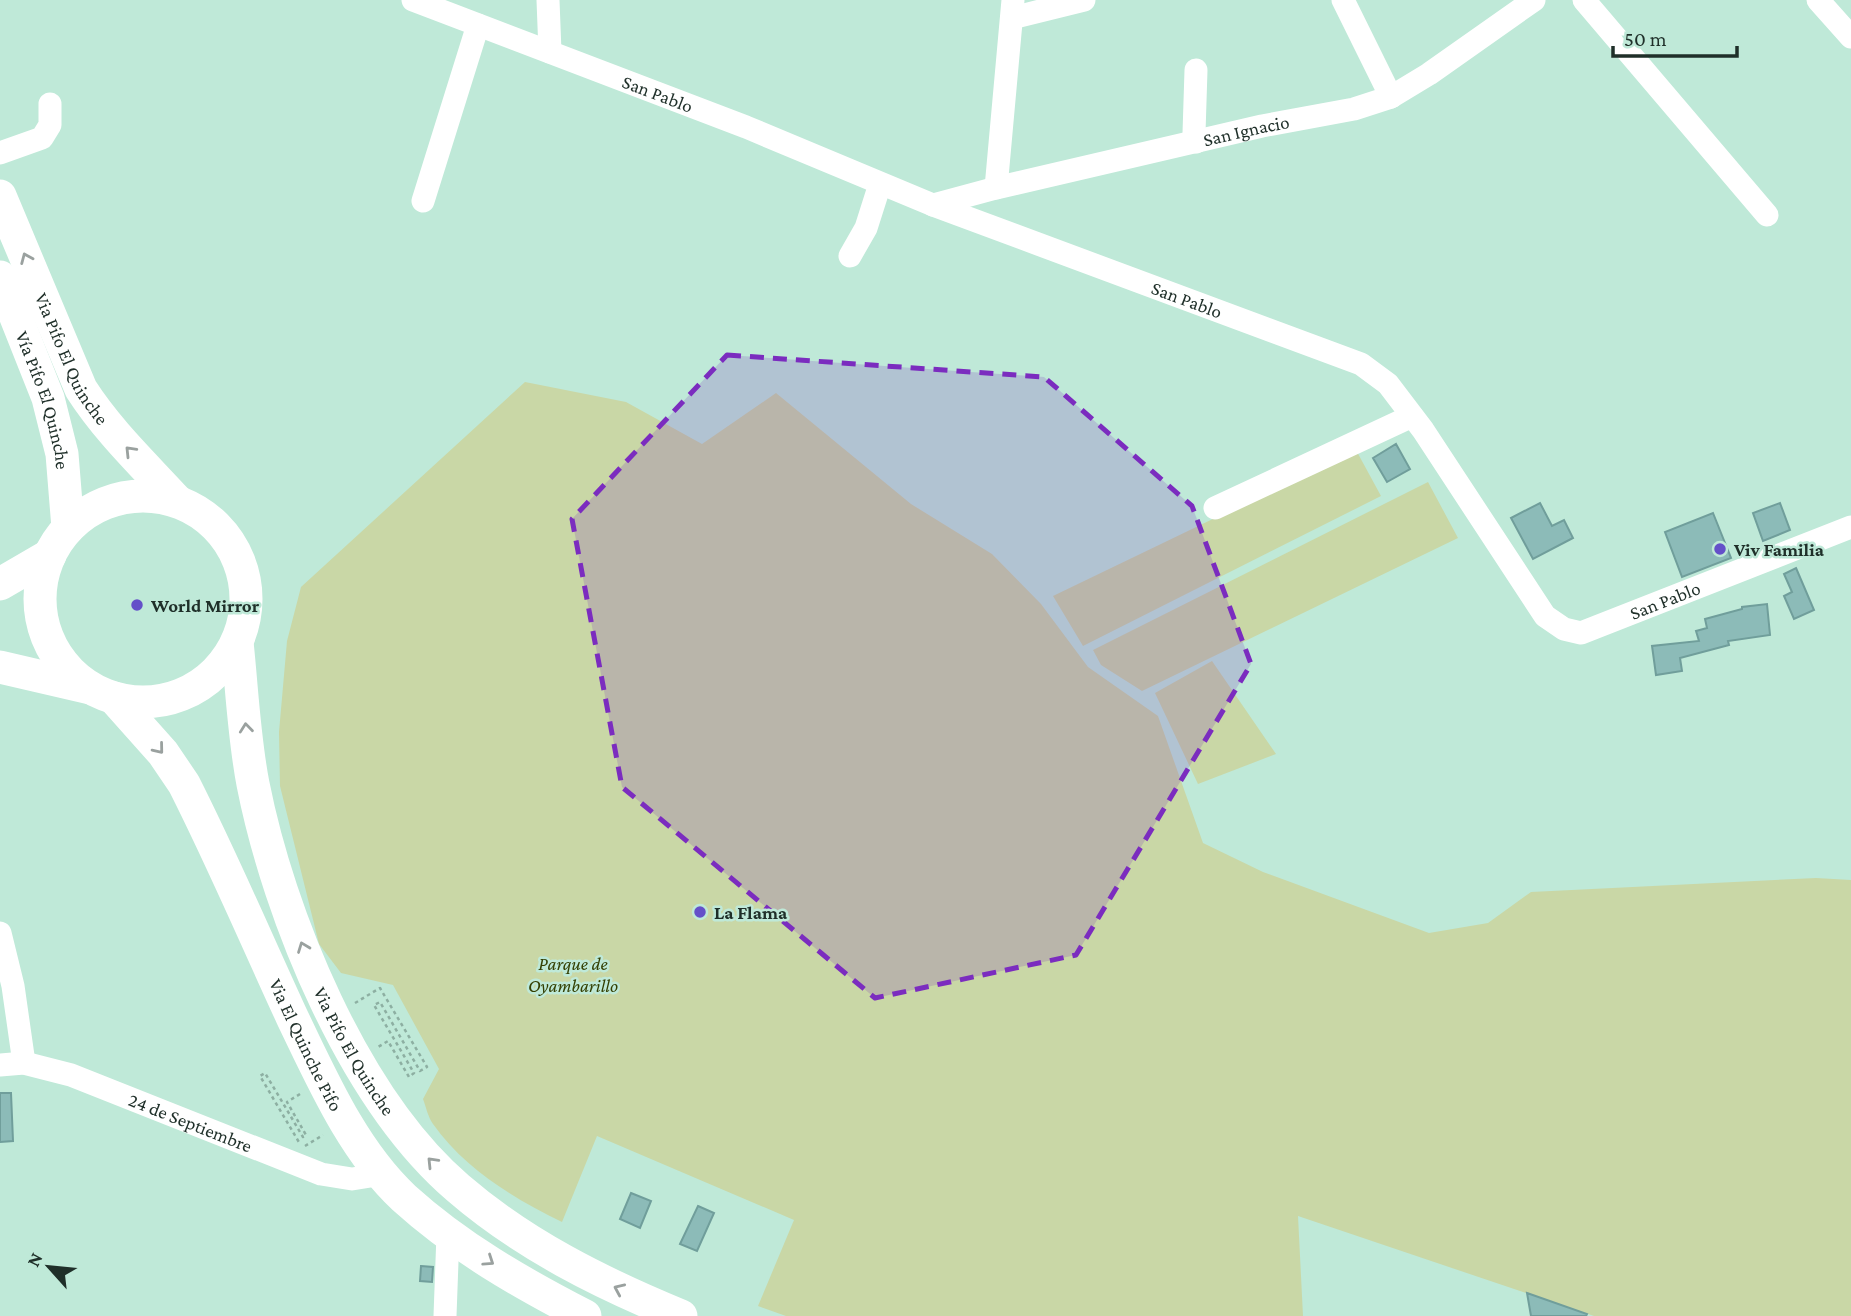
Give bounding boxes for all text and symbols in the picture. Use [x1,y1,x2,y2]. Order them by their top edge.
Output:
scale bar [1613,14,1737,58]
text: 50 m [1624,27,1667,51]
street label: San Pablo [619,71,696,117]
street label: San Ignacio [1201,111,1291,150]
one-way arrow [20,253,34,265]
street label: San Pablo [1149,277,1225,323]
street label: Via Pifo El Quinche [31,290,113,429]
street label: Vía Pifo El Quinche [11,328,73,470]
one-way arrow [126,446,139,459]
place label: Viv Familia [1733,539,1825,560]
marker: Viv Familia [1712,541,1728,557]
street label: San Pablo [1627,577,1703,624]
place label: World Mirror [150,595,260,616]
marker: World Mirror [129,597,145,613]
one-way arrow [239,722,254,734]
one-way arrow [151,742,164,754]
place label: La Flama [714,902,788,923]
marker: La Flama [692,904,708,920]
one-way arrow [297,942,311,954]
park label: Parque de Oyambarillo [528,953,618,996]
street label: Via El Quinche Pifo [265,976,347,1115]
street label: Via Pifo El Quinche [310,984,399,1119]
street label: 24 de Septiembre [125,1089,255,1157]
one-way arrow [427,1157,440,1170]
north arrow [14,1232,84,1302]
text: N [22,1249,47,1270]
one-way arrow [481,1253,494,1266]
one-way arrow [613,1283,626,1297]

